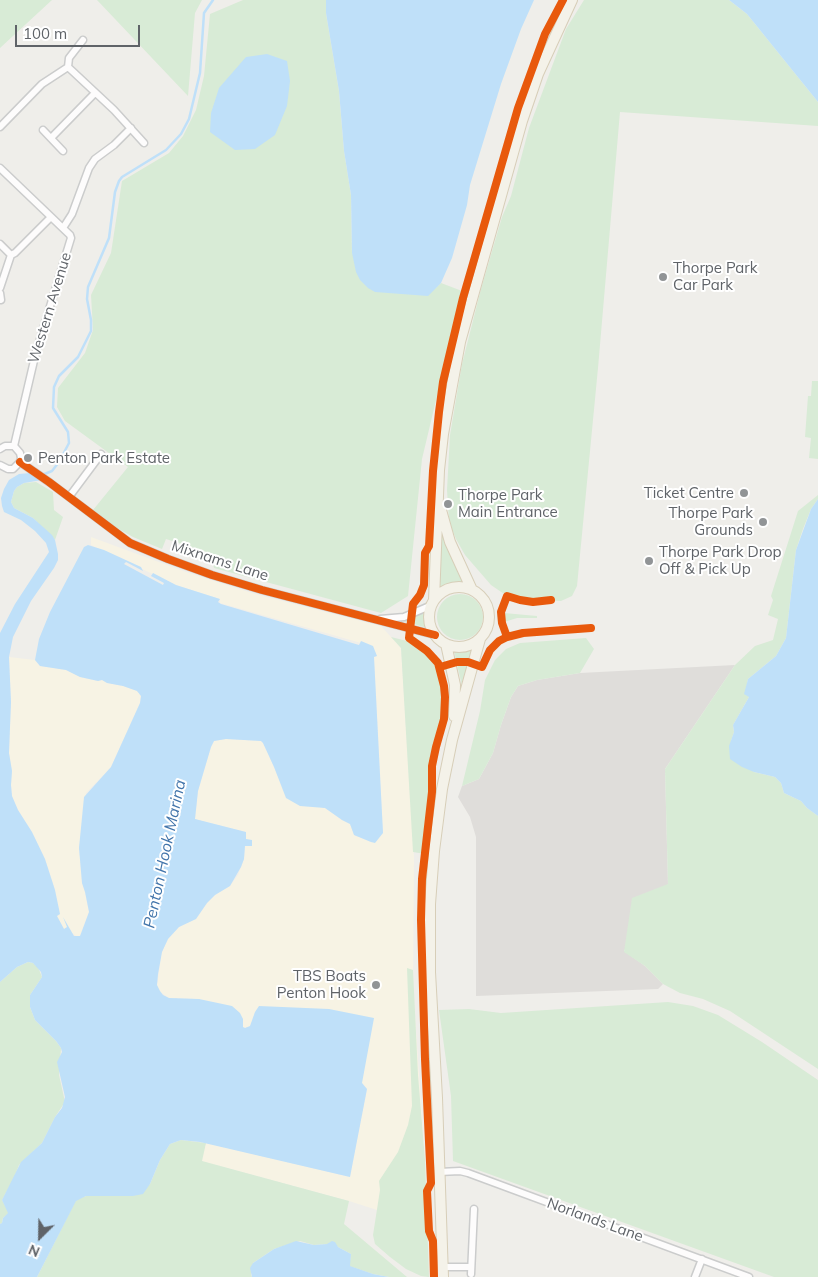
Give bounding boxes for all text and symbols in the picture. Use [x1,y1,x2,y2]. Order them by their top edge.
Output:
scale bar [18,15,142,47]
text: 100 m [23,24,67,43]
street label: Western Avenue [25,250,75,366]
place label: Thorpe Park Car Park [673,259,758,294]
marker: Thorpe Park Car Park [657,271,669,283]
place label: Penton Park Estate [38,449,170,467]
marker: Penton Park Estate [22,452,34,464]
place label: Ticket Centre [644,484,734,502]
place label: Thorpe Park Main Entrance [458,486,558,521]
marker: Ticket Centre [738,487,750,499]
marker: Thorpe Park Main Entrance [442,498,454,510]
place label: Thorpe Park Grounds [668,504,753,539]
marker: Thorpe Park Grounds [757,516,769,528]
street label: Mixnams Lane [169,537,271,585]
place label: Thorpe Park Drop Off & Pick Up [659,543,782,578]
marker: Thorpe Park Drop Off & Pick Up [643,555,655,567]
water label: Penton Hook Marina [140,778,190,930]
place label: TBS Boats Penton Hook [277,967,366,1002]
marker: TBS Boats Penton Hook [370,979,382,991]
street label: Norlands Lane [544,1194,646,1246]
north arrow [15,1212,65,1262]
text: N [26,1240,43,1261]

